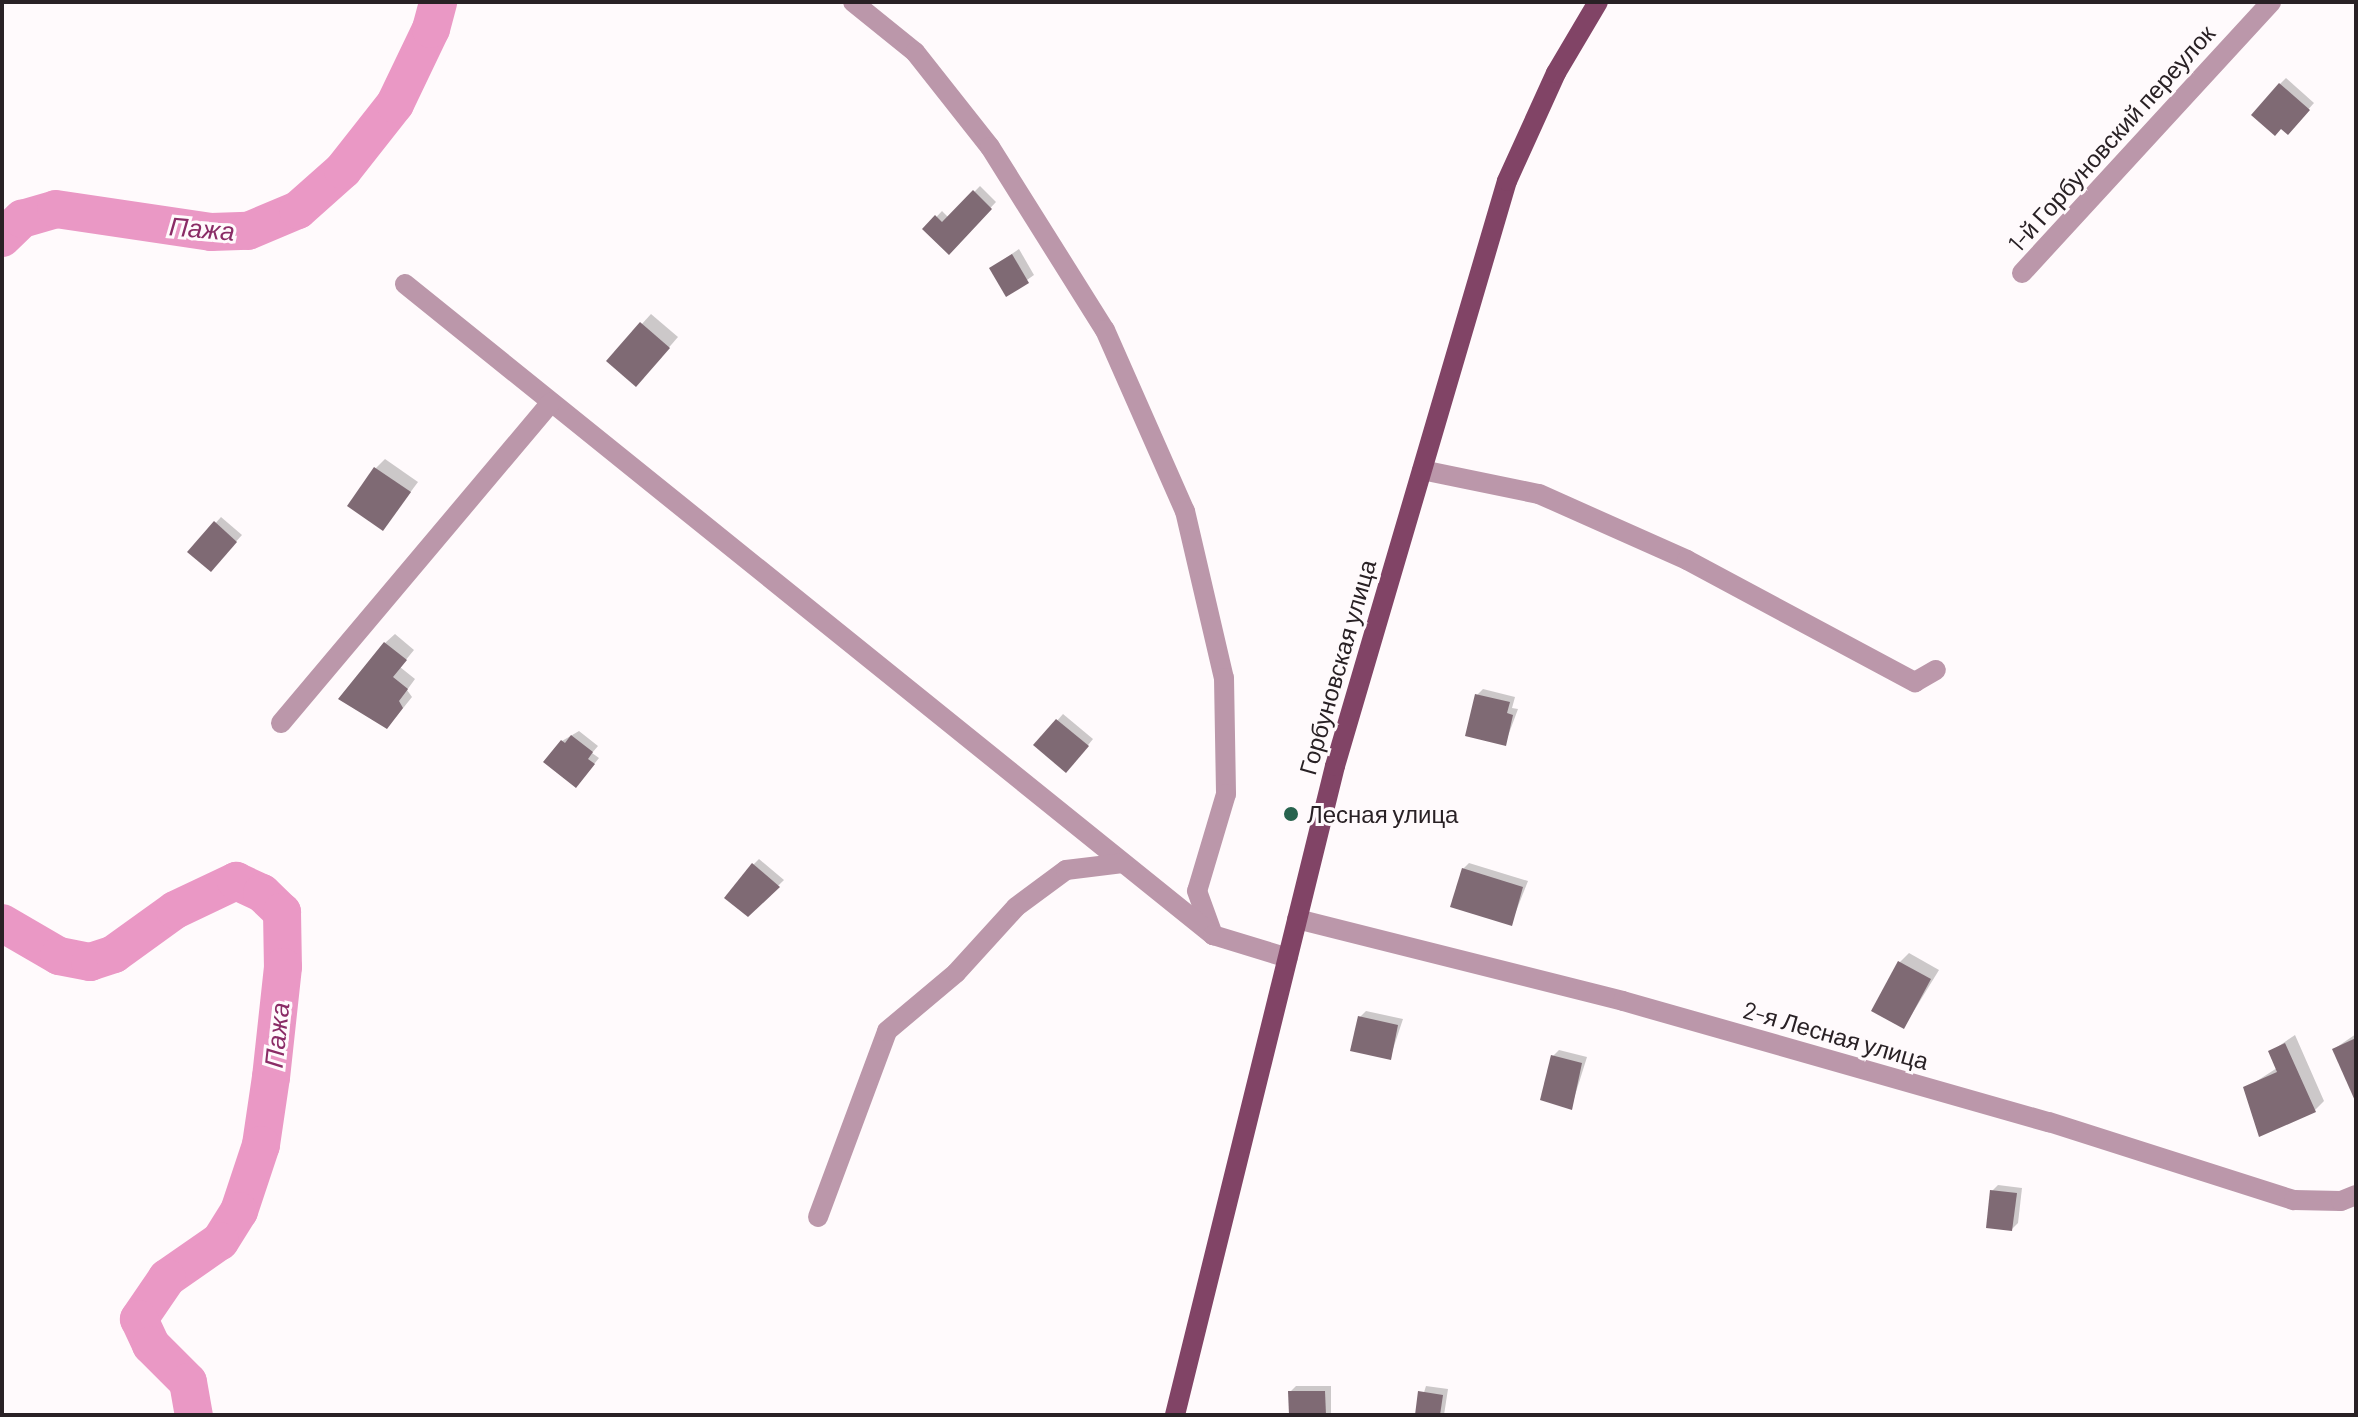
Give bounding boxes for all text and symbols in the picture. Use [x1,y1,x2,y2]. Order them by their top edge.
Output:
street label: 1-й Горбуновский переулок [2002,19,2220,257]
water label: Пажа [168,210,236,246]
street label: Горбуновская улица [1292,556,1382,778]
place label: Лесная улица [1307,800,1458,828]
marker: Лесная улица [1282,805,1300,823]
street label: 2-я Лесная улица [1740,995,1932,1075]
water label: Пажа [257,1001,295,1069]

